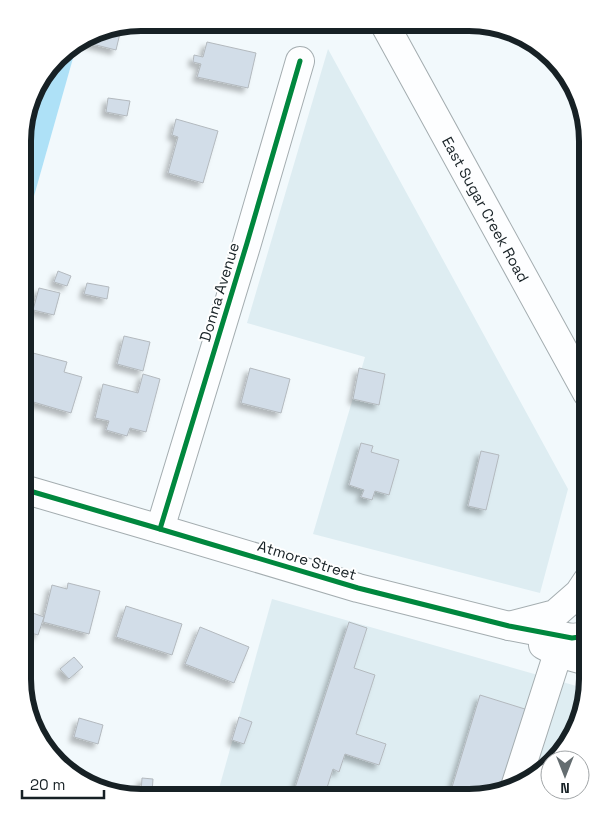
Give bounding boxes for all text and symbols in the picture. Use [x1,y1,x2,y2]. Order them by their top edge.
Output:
street label: East Sugar Creek Road [438,133,534,285]
street label: Donna Avenue [195,240,243,344]
street label: Atmore Street [255,536,359,584]
north arrow [540,750,590,800]
scale bar [22,768,105,800]
text: 20 m [30,775,65,794]
text: N [560,779,570,797]

